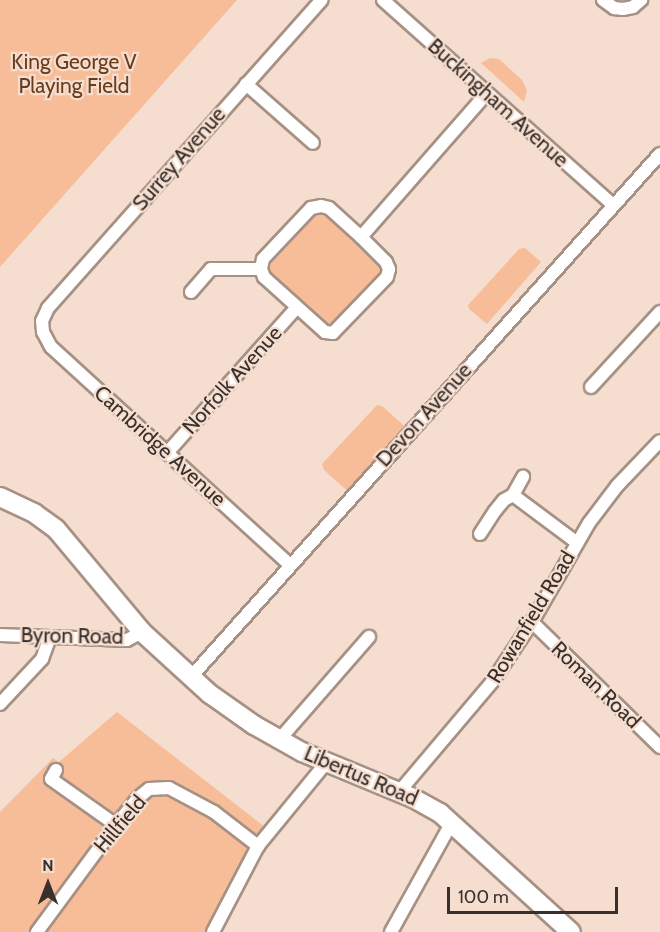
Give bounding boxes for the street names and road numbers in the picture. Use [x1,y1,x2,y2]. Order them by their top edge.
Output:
street label: Buckingham Avenue [423,33,573,173]
street label: Surrey Avenue [127,102,231,216]
street label: Norfolk Avenue [177,321,287,439]
street label: Devon Avenue [371,358,477,472]
street label: Cambridge Avenue [89,380,231,512]
street label: Rowanfield Road [482,546,580,688]
street label: Byron Road [20,623,124,649]
street label: Roman Road [546,636,646,734]
street label: Libertus Road [300,741,422,811]
street label: Hillfield [89,790,151,858]

